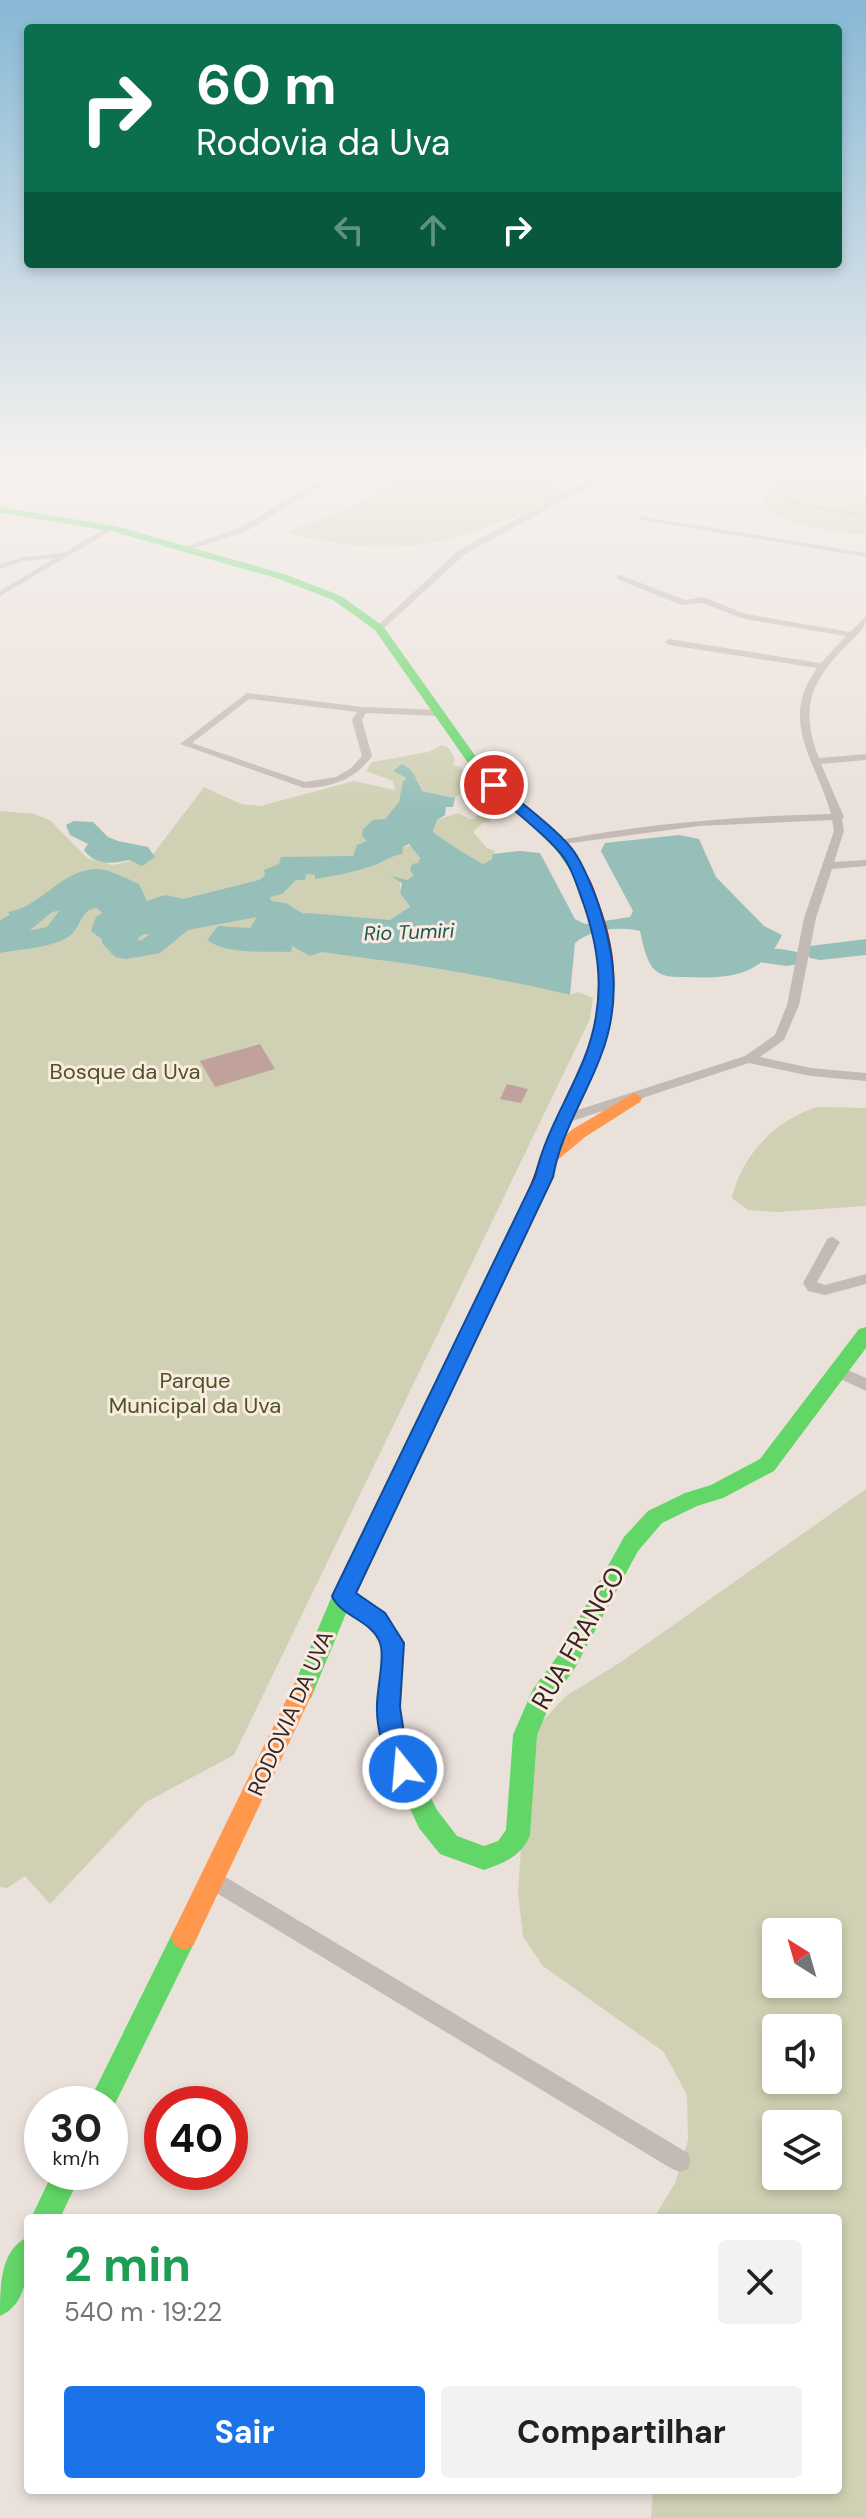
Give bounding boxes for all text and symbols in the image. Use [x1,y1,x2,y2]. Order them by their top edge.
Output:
text: 60 m [196,48,337,121]
icon: right [64,56,168,160]
text: Rodovia da Uva [196,119,450,166]
icon: left [327,208,371,252]
icon: ahead [411,208,455,252]
icon: right [495,208,539,252]
pin [460,751,528,819]
icon: arrive [472,763,516,807]
water label: Rio Tumiri [363,917,456,947]
park label: Bosque da Uva [49,1057,201,1086]
park label: Parque Municipal da Uva [109,1366,281,1420]
street label: RUA FRANCO [523,1561,633,1715]
street label: RODOVIA DA UVA [241,1626,340,1800]
position arrow [361,1727,445,1811]
north arrow [762,1918,842,1998]
map controls [762,1918,842,2190]
button: sound [762,2014,842,2094]
speed limit sign: 40 [144,2086,248,2190]
text: 30 [50,2102,102,2154]
button: layers [762,2110,842,2190]
text: km/h [52,2145,100,2171]
text: 2 min [64,2233,191,2296]
button: close [718,2240,802,2324]
text: 540 m · 19:22 [64,2295,222,2329]
button: Sair [64,2386,425,2478]
button: Compartilhar [441,2386,802,2478]

